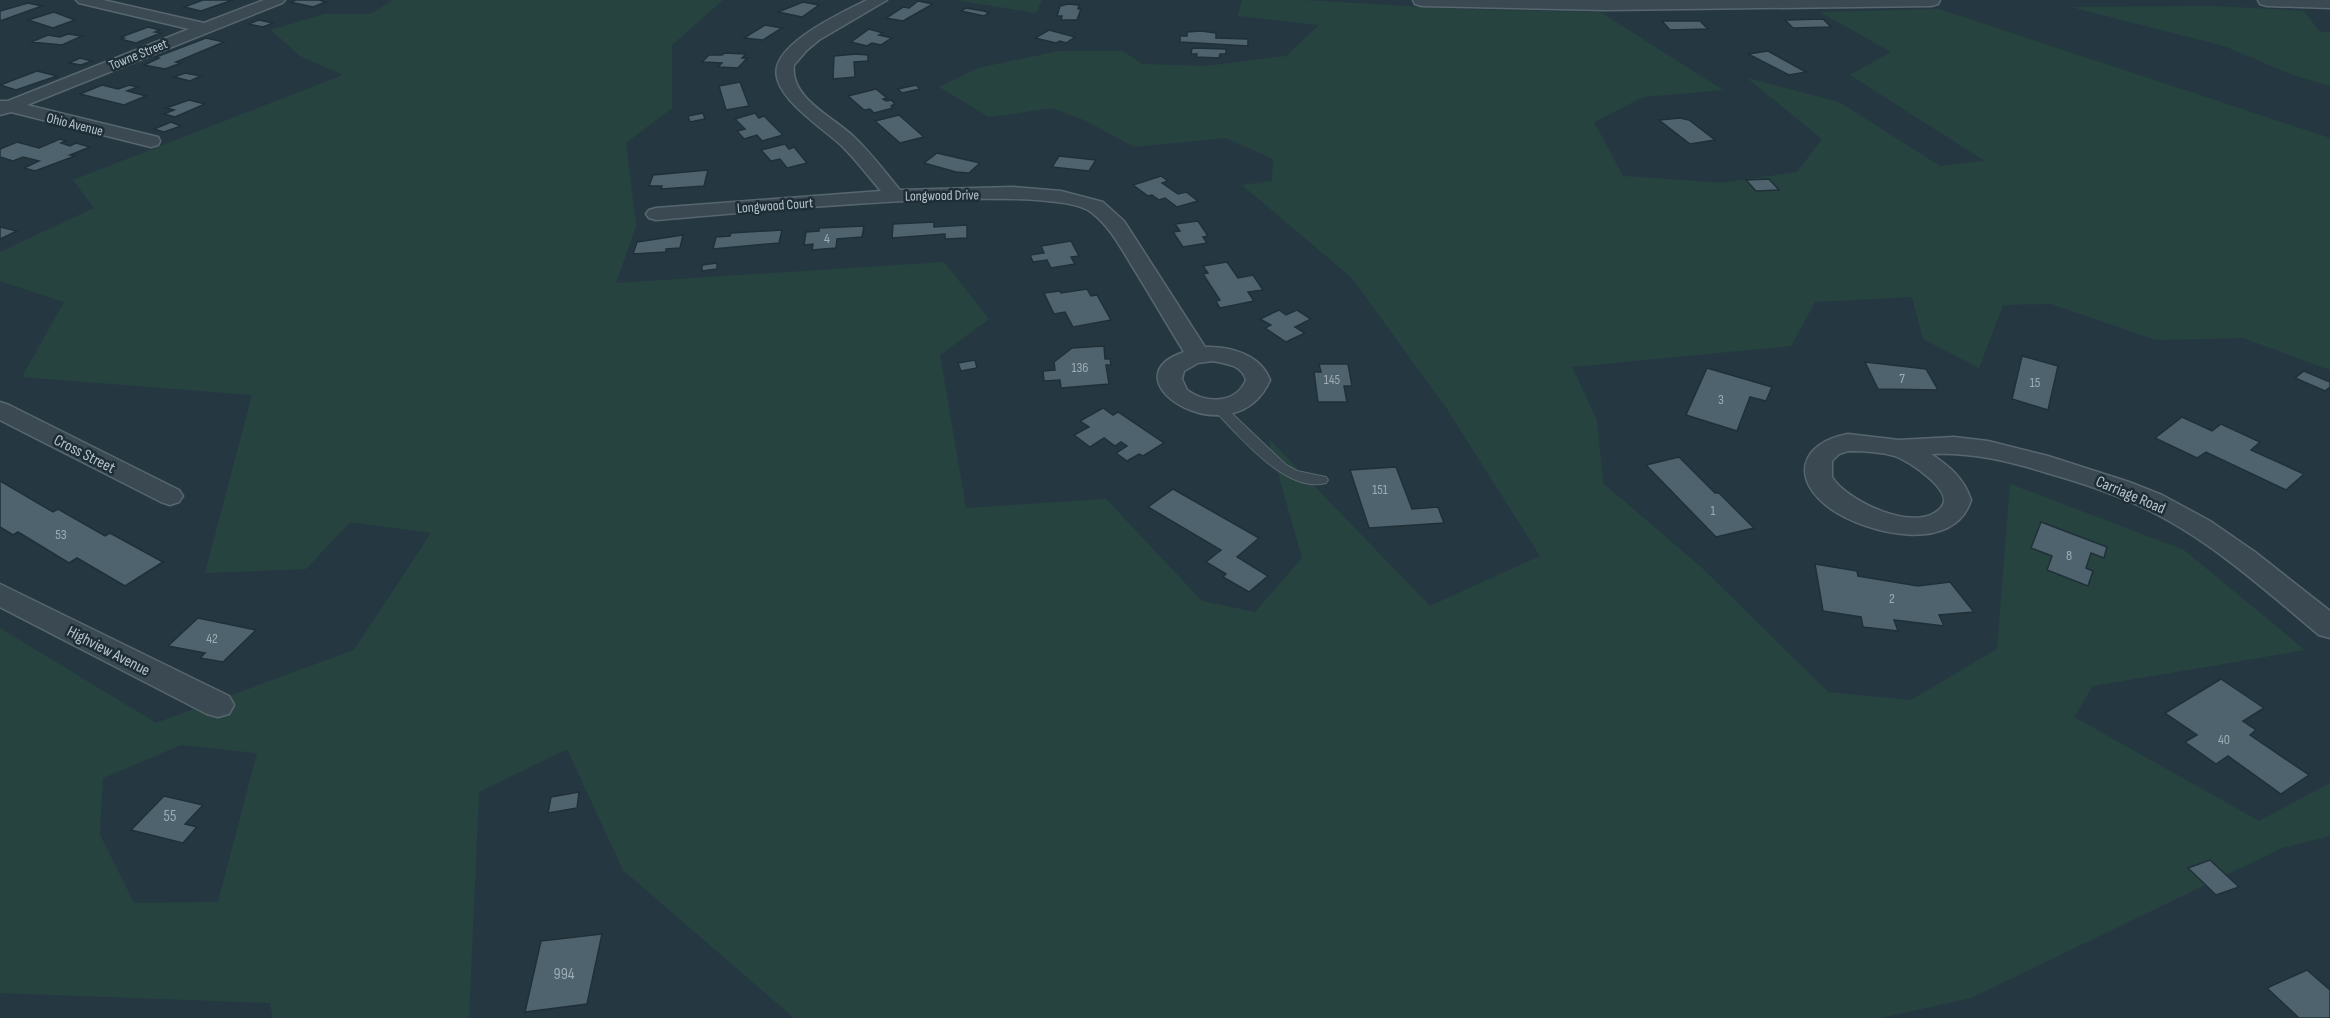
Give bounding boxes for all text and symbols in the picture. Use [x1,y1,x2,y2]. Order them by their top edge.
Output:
street label: Towne Street [106,35,170,74]
street label: Ohio Avenue [45,109,105,140]
street label: Longwood Drive [905,186,979,205]
street label: Longwood Court [736,194,814,217]
house number: 4 [824,230,830,247]
house number: 136 [1072,359,1088,376]
house number: 7 [1899,370,1905,387]
house number: 145 [1324,371,1341,388]
house number: 15 [2030,374,2041,391]
house number: 3 [1718,391,1724,408]
street label: Cross Street [50,431,118,478]
street label: Carriage Road [2093,472,2168,519]
house number: 151 [1372,481,1388,498]
house number: 1 [1711,502,1716,519]
house number: 53 [55,526,67,543]
house number: 8 [2066,547,2072,564]
house number: 2 [1889,590,1895,607]
street label: Highview Avenue [64,622,153,680]
house number: 42 [206,630,218,647]
house number: 40 [2218,731,2230,748]
house number: 55 [164,807,176,826]
house number: 994 [554,965,575,984]

